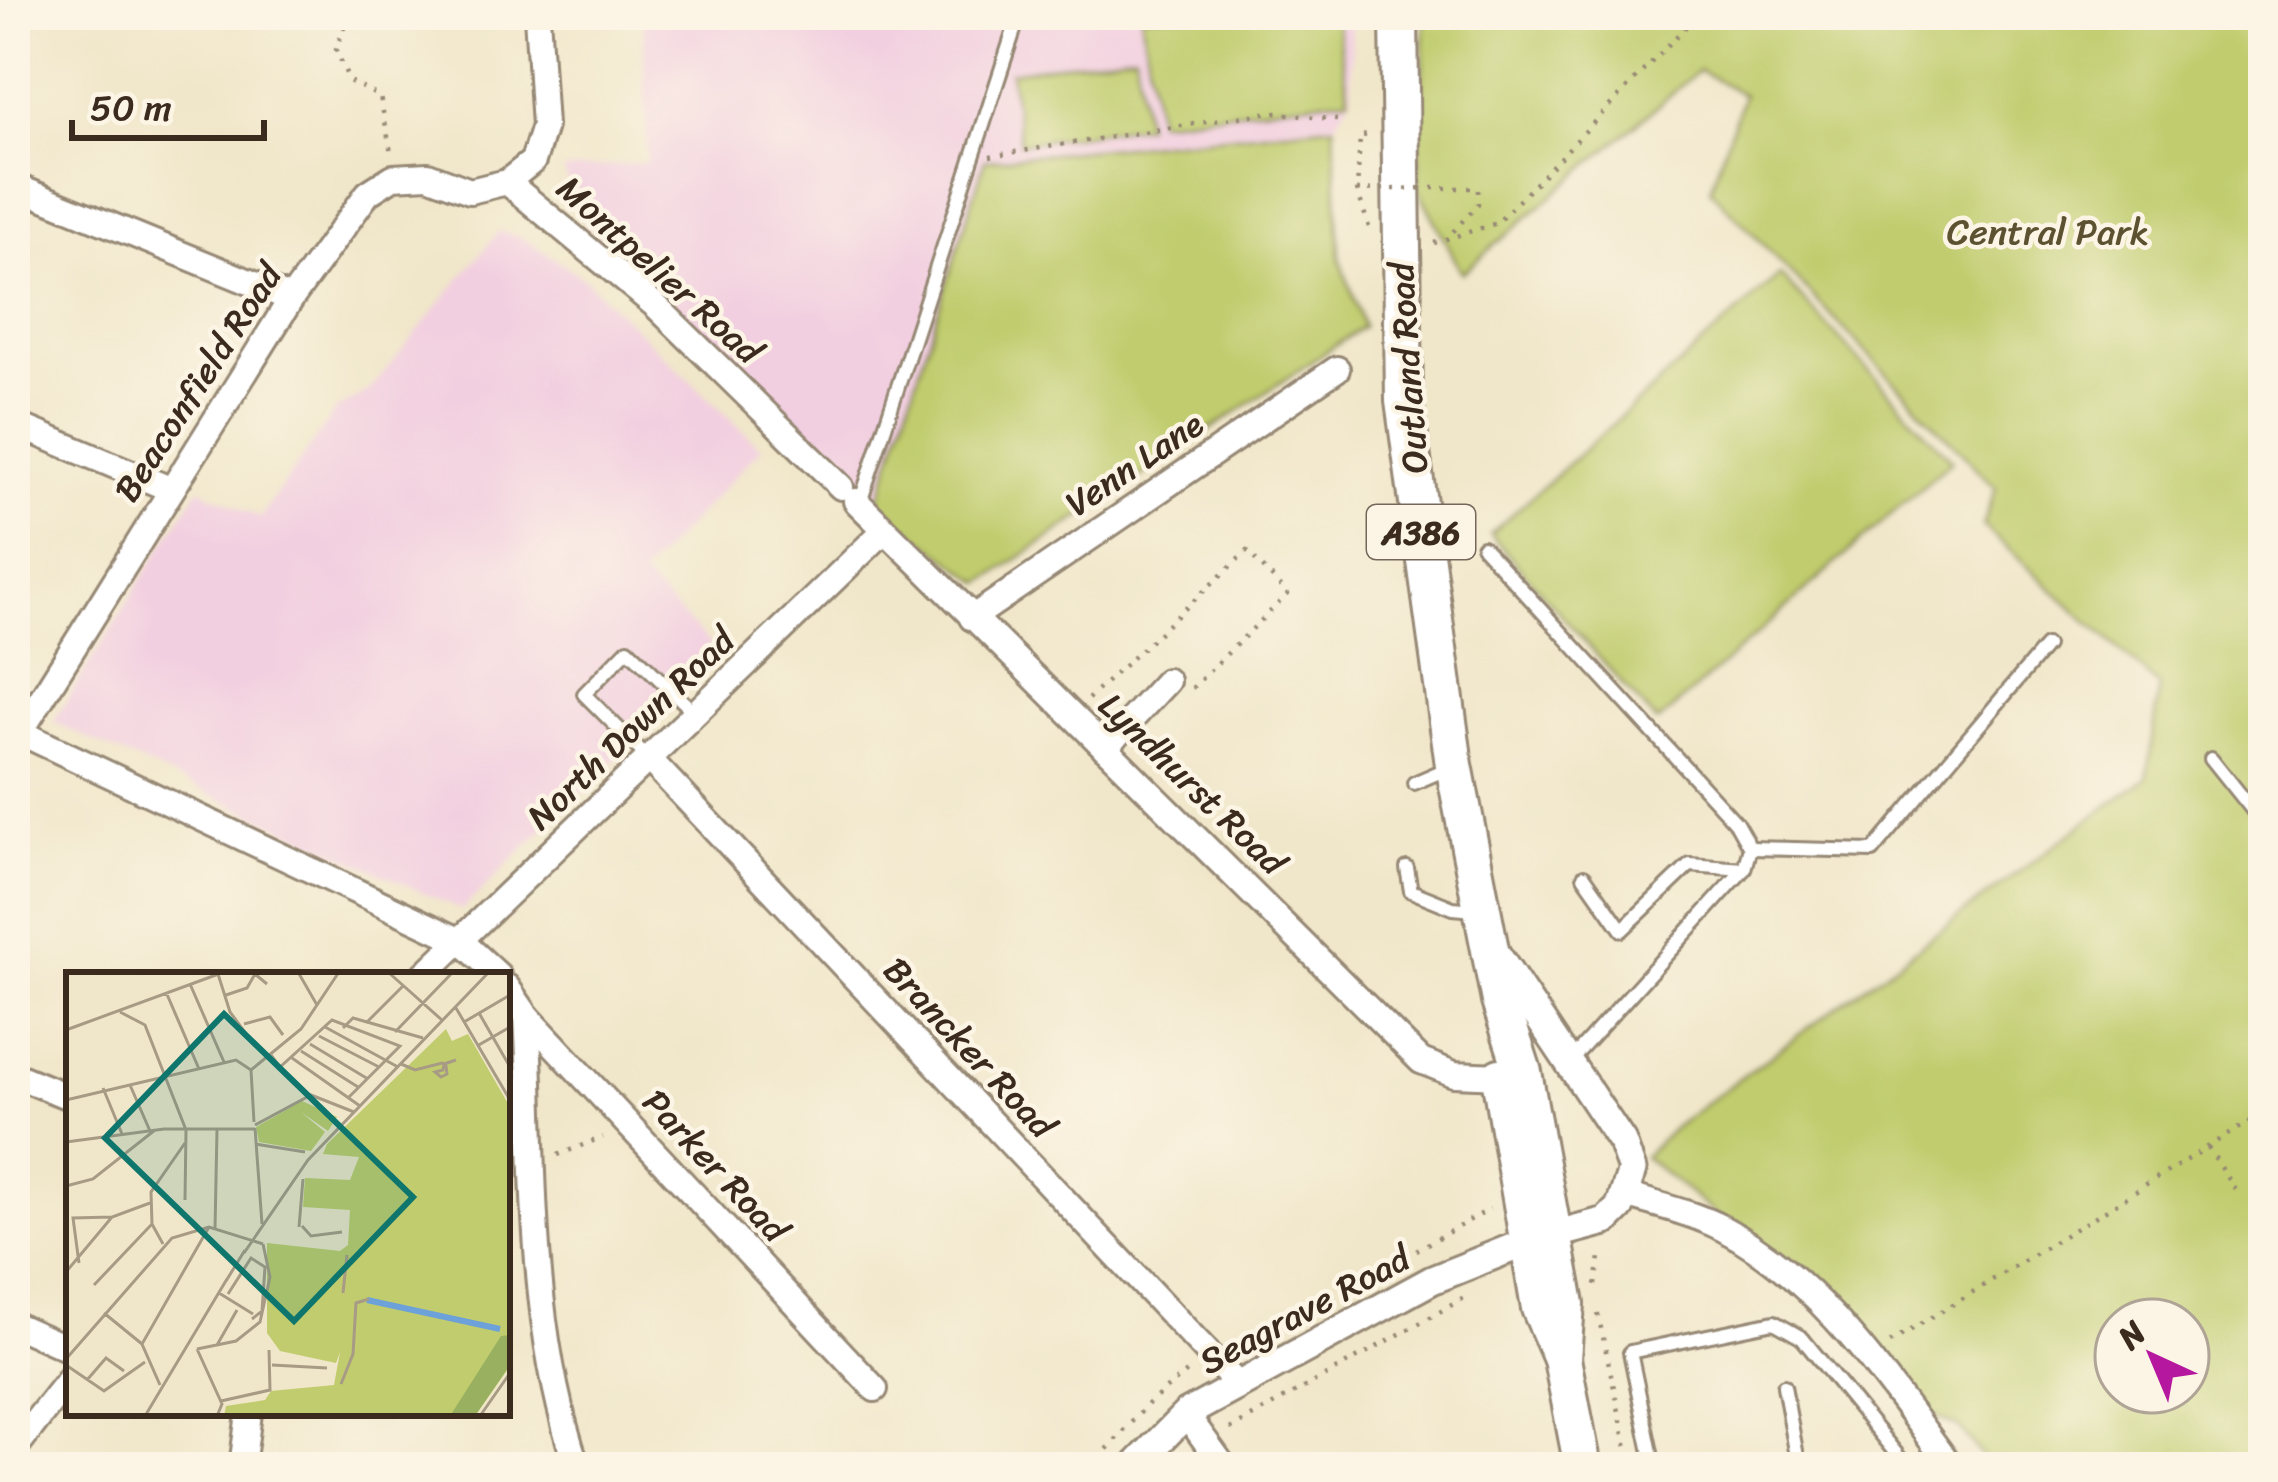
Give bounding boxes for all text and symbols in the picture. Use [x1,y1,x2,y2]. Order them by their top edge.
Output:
scale bar [72,66,264,140]
text: 50 m [90,76,172,140]
street label: Montpelier Road [541,159,779,382]
park label: Central Park [1947,200,2149,264]
street label: Beaconfield Road [96,248,301,515]
street label: Outland Road [1369,258,1447,476]
street label: Venn Lane [1052,393,1217,534]
road number: A386 [1367,505,1475,559]
street label: North Down Road [511,610,752,846]
street label: Lyndhurst Road [1082,676,1304,893]
street label: Brancker Road [867,941,1073,1156]
inset map [66,972,510,1416]
street label: Parker Road [626,1073,807,1260]
street label: Seagrave Road [1187,1226,1425,1393]
north arrow [2092,1296,2212,1416]
text: N [2103,1306,2161,1365]

